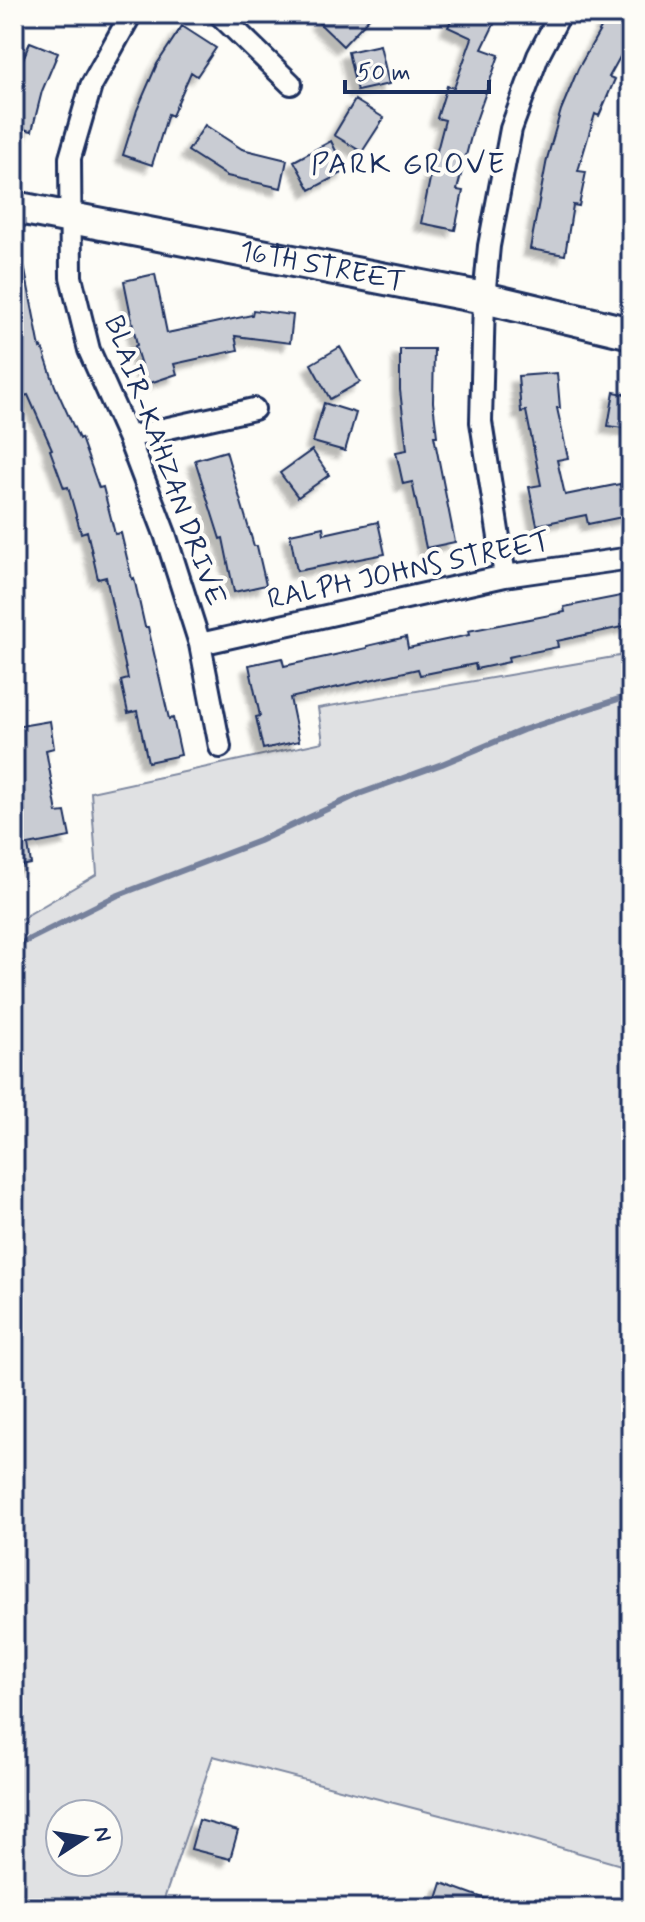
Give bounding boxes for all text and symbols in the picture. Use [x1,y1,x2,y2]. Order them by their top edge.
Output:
scale bar [345,44,489,94]
text: 50 m [357,58,411,89]
district label: PARK GROVE [311,145,507,184]
street label: 16TH STREET [236,233,408,301]
street label: BLAIR-KAHZAN DRIVE [94,311,234,611]
street label: RALPH JOHNS STREET [264,523,554,619]
north arrow [44,1798,124,1878]
text: N [86,1824,117,1844]

